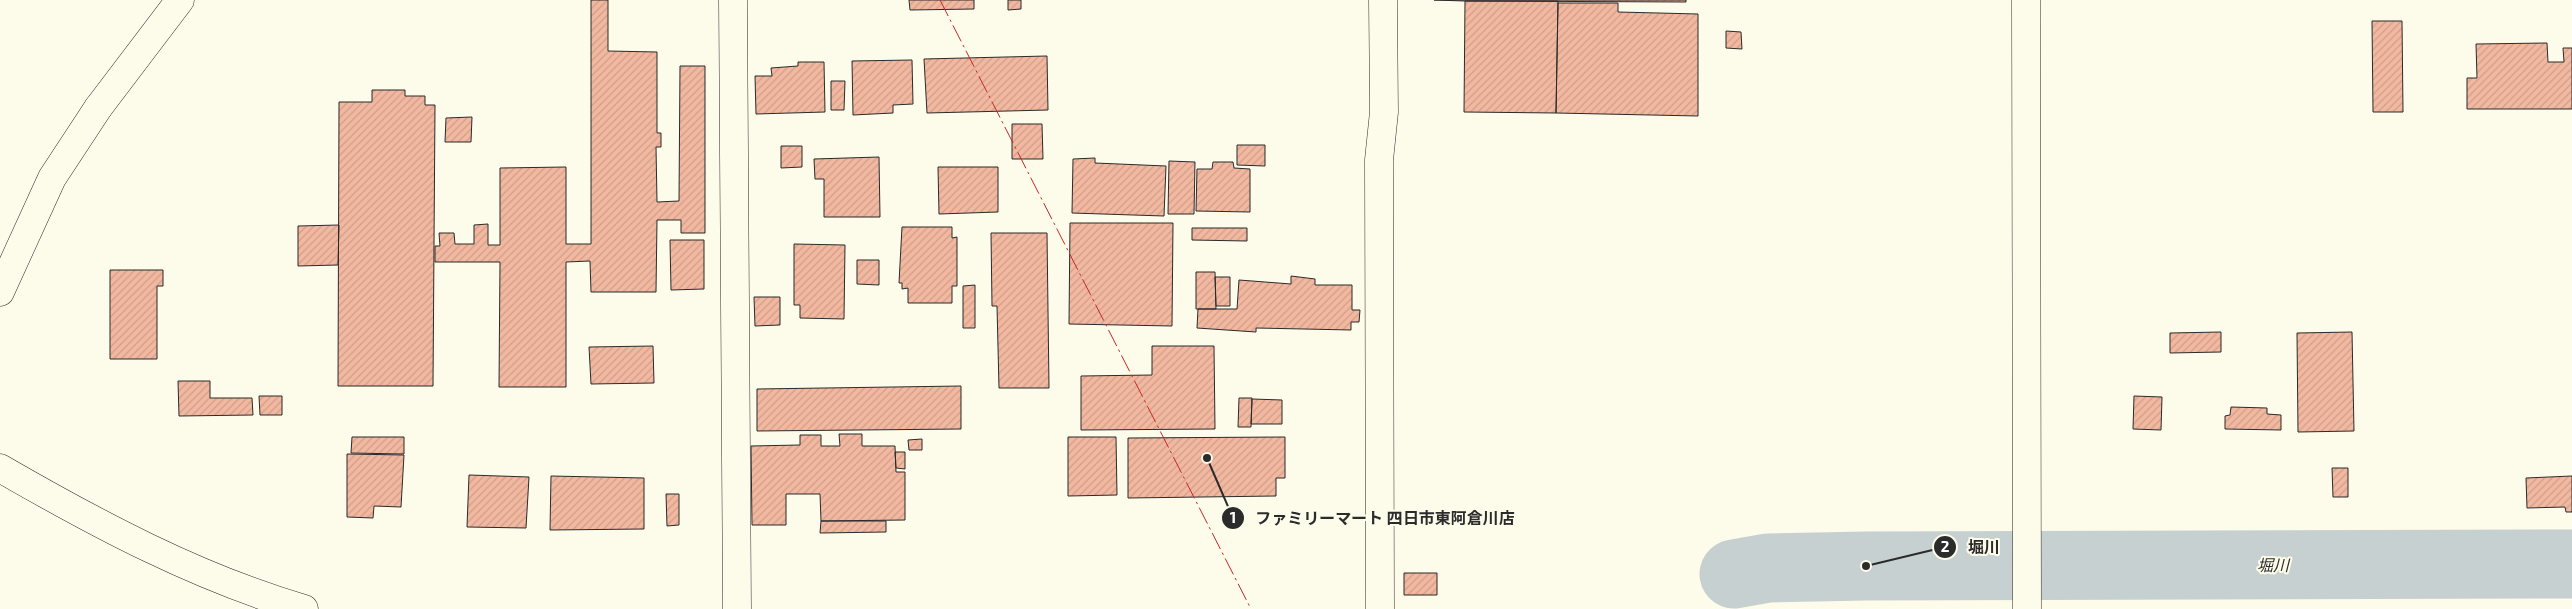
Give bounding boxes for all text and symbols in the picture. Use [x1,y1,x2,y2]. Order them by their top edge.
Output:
callout: ファミリーマート 四日市東阿倉川店 [1221,502,1525,533]
text: 1 [1230,508,1236,526]
text: ファミリーマート 四日市東阿倉川店 [1255,508,1515,527]
callout: 堀川 [1933,532,2010,563]
text: 2 [1941,537,1950,555]
text: 堀川 [1968,537,2000,556]
water label: 堀川 [2257,555,2291,574]

